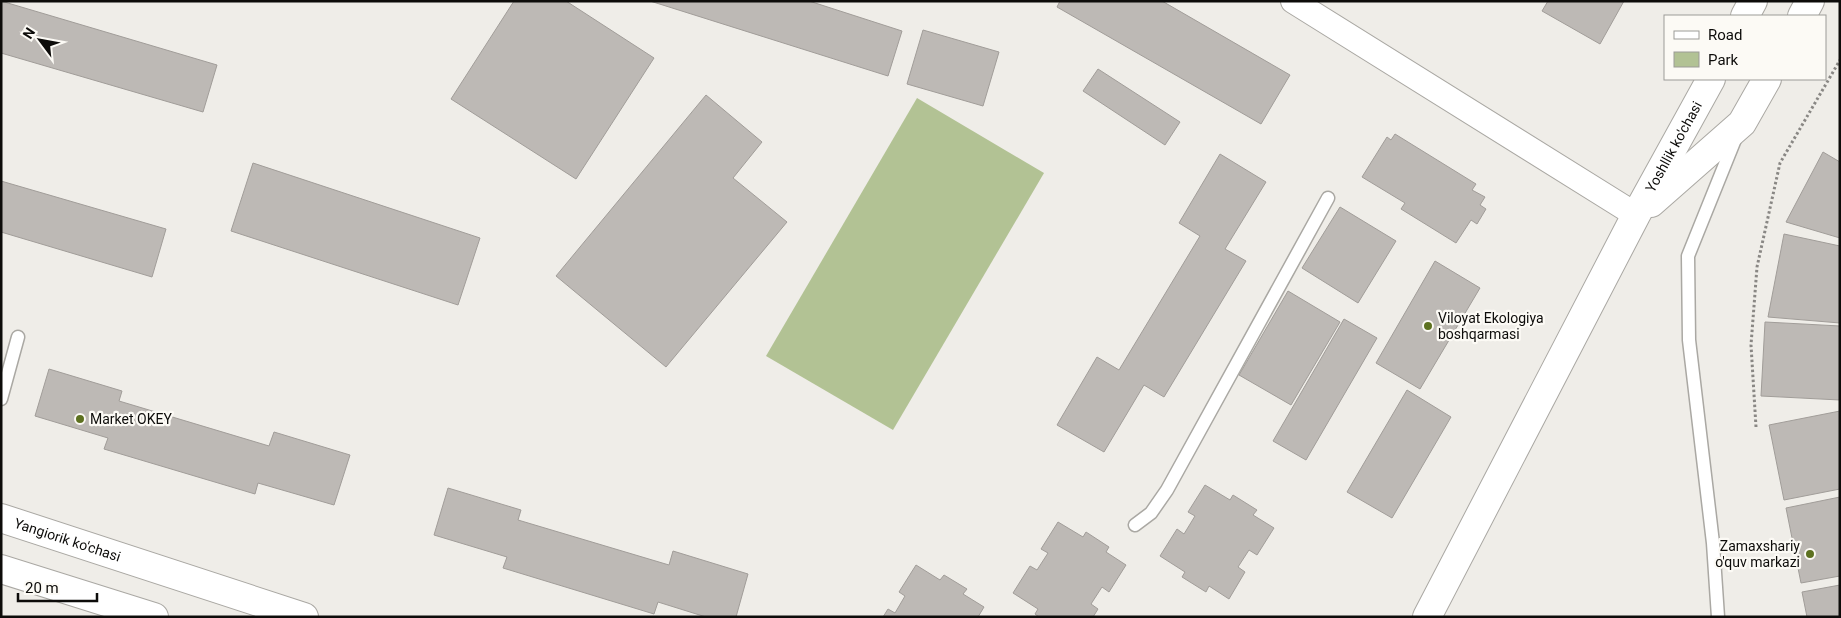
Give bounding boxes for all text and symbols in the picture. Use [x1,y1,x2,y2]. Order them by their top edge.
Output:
north arrow [15,15,65,65]
legend [1664,15,1826,80]
text: N [20,25,38,42]
text: Road [1708,26,1742,44]
text: Park [1708,51,1739,69]
street label: Yoshllik ko'chasi [1642,99,1705,195]
place label: Viloyat Ekologiya boshqarmasi [1438,310,1544,342]
marker: Viloyat Ekologiya boshqarmasi [1422,320,1434,332]
place label: Market OKEY [90,411,172,427]
marker: Market OKEY [74,413,86,425]
street label: Yangiorik ko'chasi [12,515,123,565]
place label: Zamaxshariy o'quv markazi [1715,538,1800,570]
marker: Zamaxshariy o'quv markazi [1804,548,1816,560]
scale bar [18,570,96,602]
text: 20 m [25,579,59,597]

